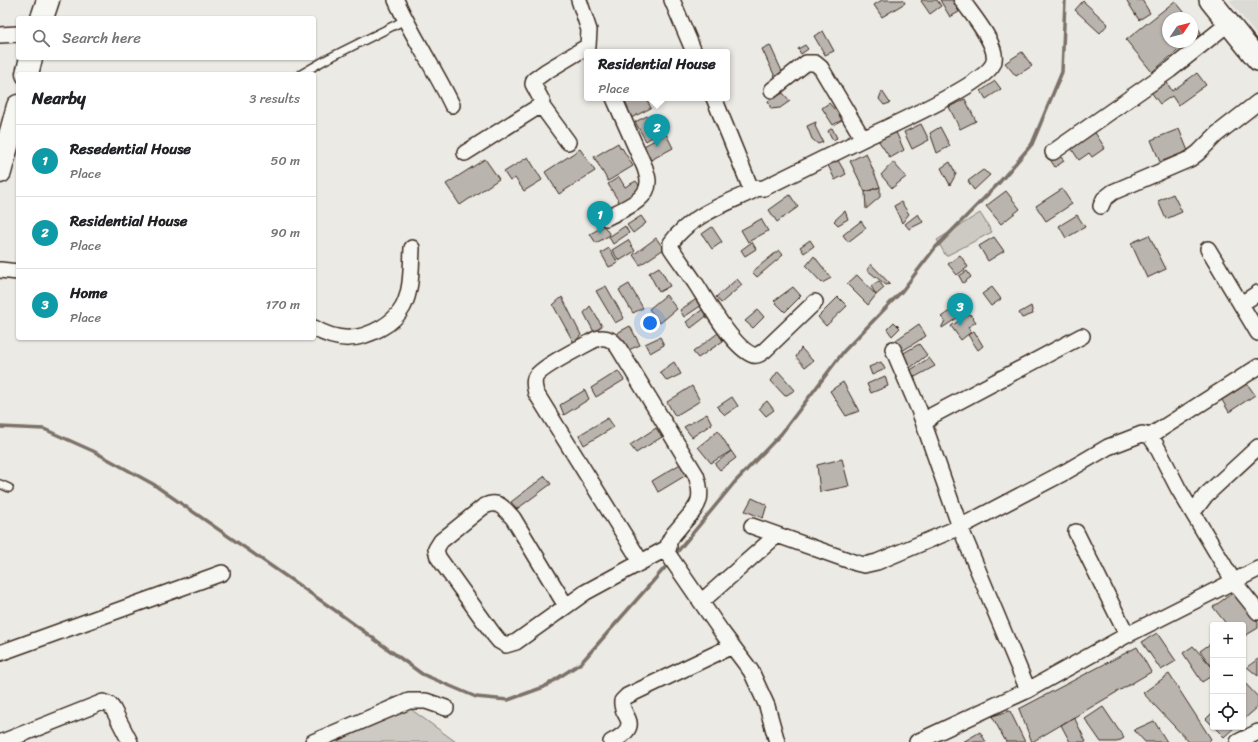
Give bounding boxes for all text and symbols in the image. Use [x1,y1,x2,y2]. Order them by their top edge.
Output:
north arrow [1162,12,1198,48]
search box [16,16,316,60]
text: Search here [62,25,141,51]
icon: search [30,27,52,49]
popup [584,49,730,101]
text: Residential House [598,51,716,77]
text: Place [598,77,630,100]
text: Nearby [32,83,86,113]
text: 3 results [249,87,300,110]
pin: 2 [644,114,670,147]
text: Resedential House [70,136,191,162]
text: 1 [42,149,48,172]
text: 50 m [270,149,300,172]
text: Place [70,162,101,185]
pin: 1 [587,201,613,234]
text: Residential House [70,208,187,234]
text: 2 [41,221,49,244]
text: 90 m [270,221,300,244]
text: Place [70,234,101,257]
text: Home [70,280,107,306]
text: 3 [41,293,49,316]
text: 170 m [265,293,300,316]
pin: 3 [947,293,973,326]
text: Place [70,306,101,329]
your location [640,313,660,333]
map controls [1210,622,1246,730]
button: + [1210,622,1246,658]
button: − [1210,658,1246,694]
button: locate [1210,694,1246,730]

